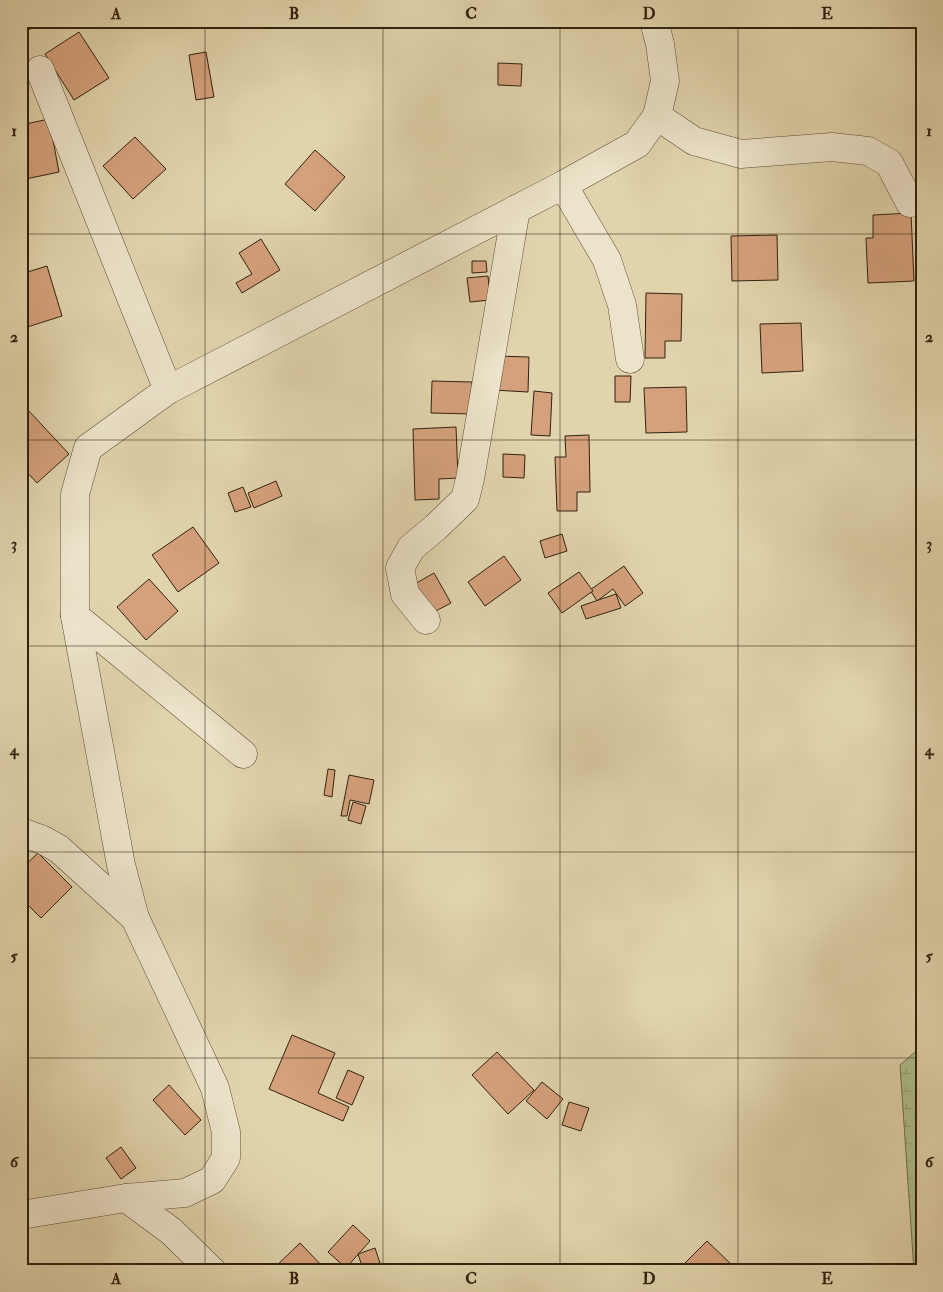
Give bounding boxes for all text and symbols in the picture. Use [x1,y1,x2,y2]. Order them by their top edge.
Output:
text: A [110,4,122,24]
text: B [289,4,299,24]
text: C [465,4,477,24]
text: D [642,4,656,24]
text: E [821,4,833,24]
text: 1 [11,121,17,141]
text: 1 [926,121,932,141]
text: 2 [10,327,18,347]
text: 2 [925,327,933,347]
text: 3 [11,534,17,554]
text: 3 [926,534,932,554]
text: 4 [9,740,20,760]
text: 4 [924,740,935,760]
text: 5 [10,946,18,966]
text: 5 [925,946,933,966]
text: 6 [10,1152,20,1172]
text: 6 [925,1152,935,1172]
text: A [110,1269,122,1289]
text: B [289,1269,299,1289]
text: C [465,1269,477,1289]
text: D [642,1269,656,1289]
text: E [821,1269,833,1289]

